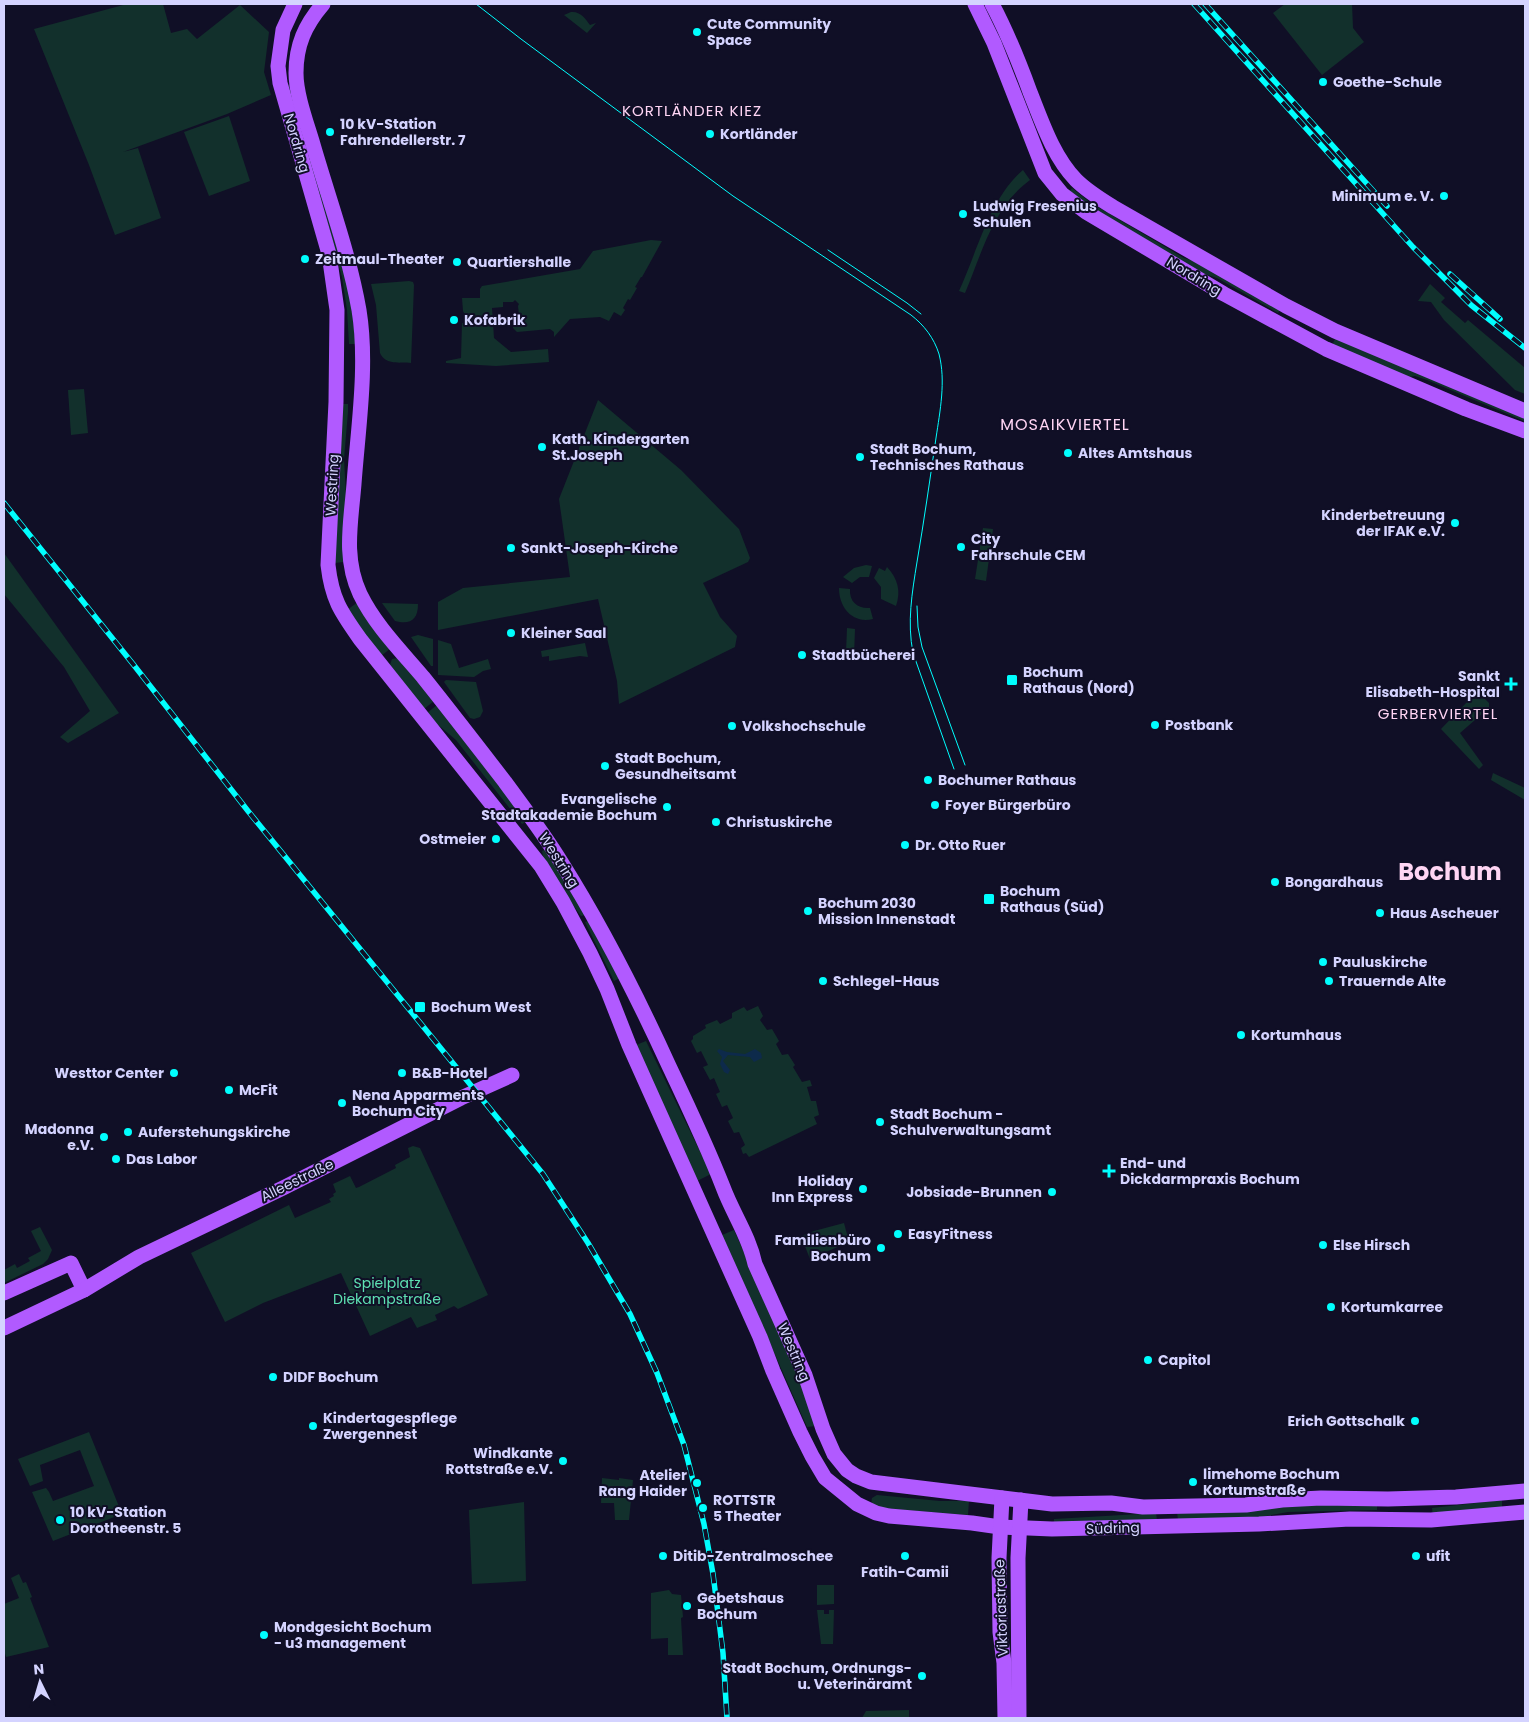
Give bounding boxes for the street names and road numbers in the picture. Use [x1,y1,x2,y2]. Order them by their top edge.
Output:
street label: Nordring [279,111,315,175]
street label: Nordring [1163,252,1225,300]
street label: Westring [320,454,344,516]
street label: Westring [534,828,584,892]
street label: Alleestraße [257,1154,337,1206]
street label: Westring [773,1320,815,1384]
street label: Südring [1086,1517,1140,1539]
street label: Viktoriastraße [989,1559,1013,1657]

